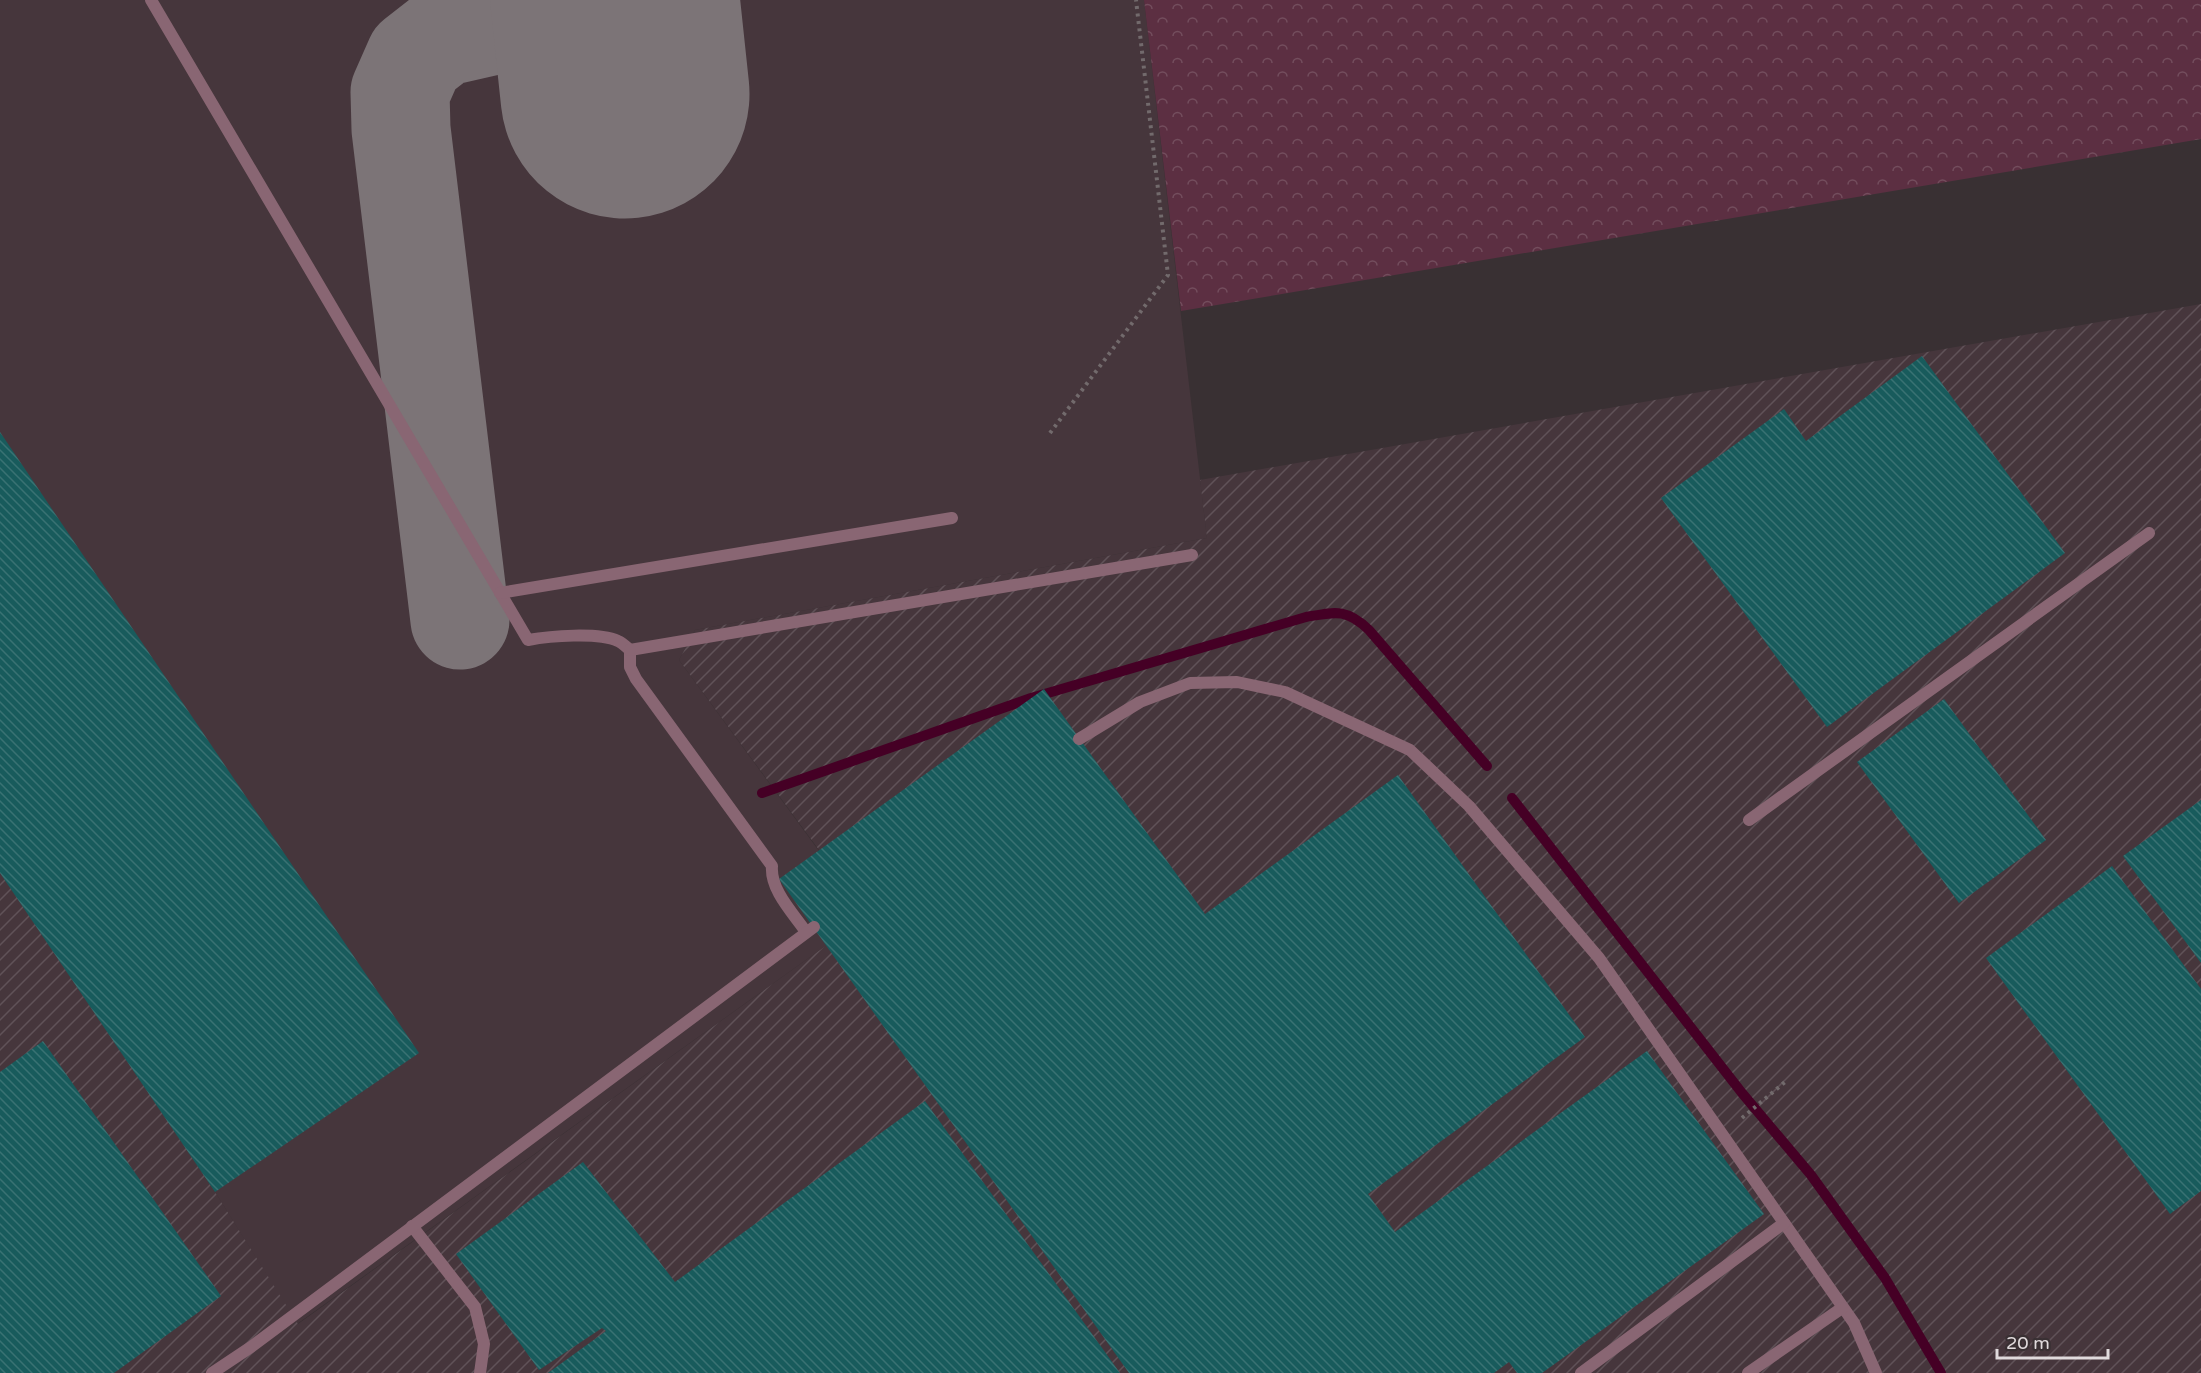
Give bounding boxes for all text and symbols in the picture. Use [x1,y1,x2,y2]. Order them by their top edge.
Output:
scale bar [1997,1322,2108,1360]
text: 20 m [2006,1332,2050,1354]

